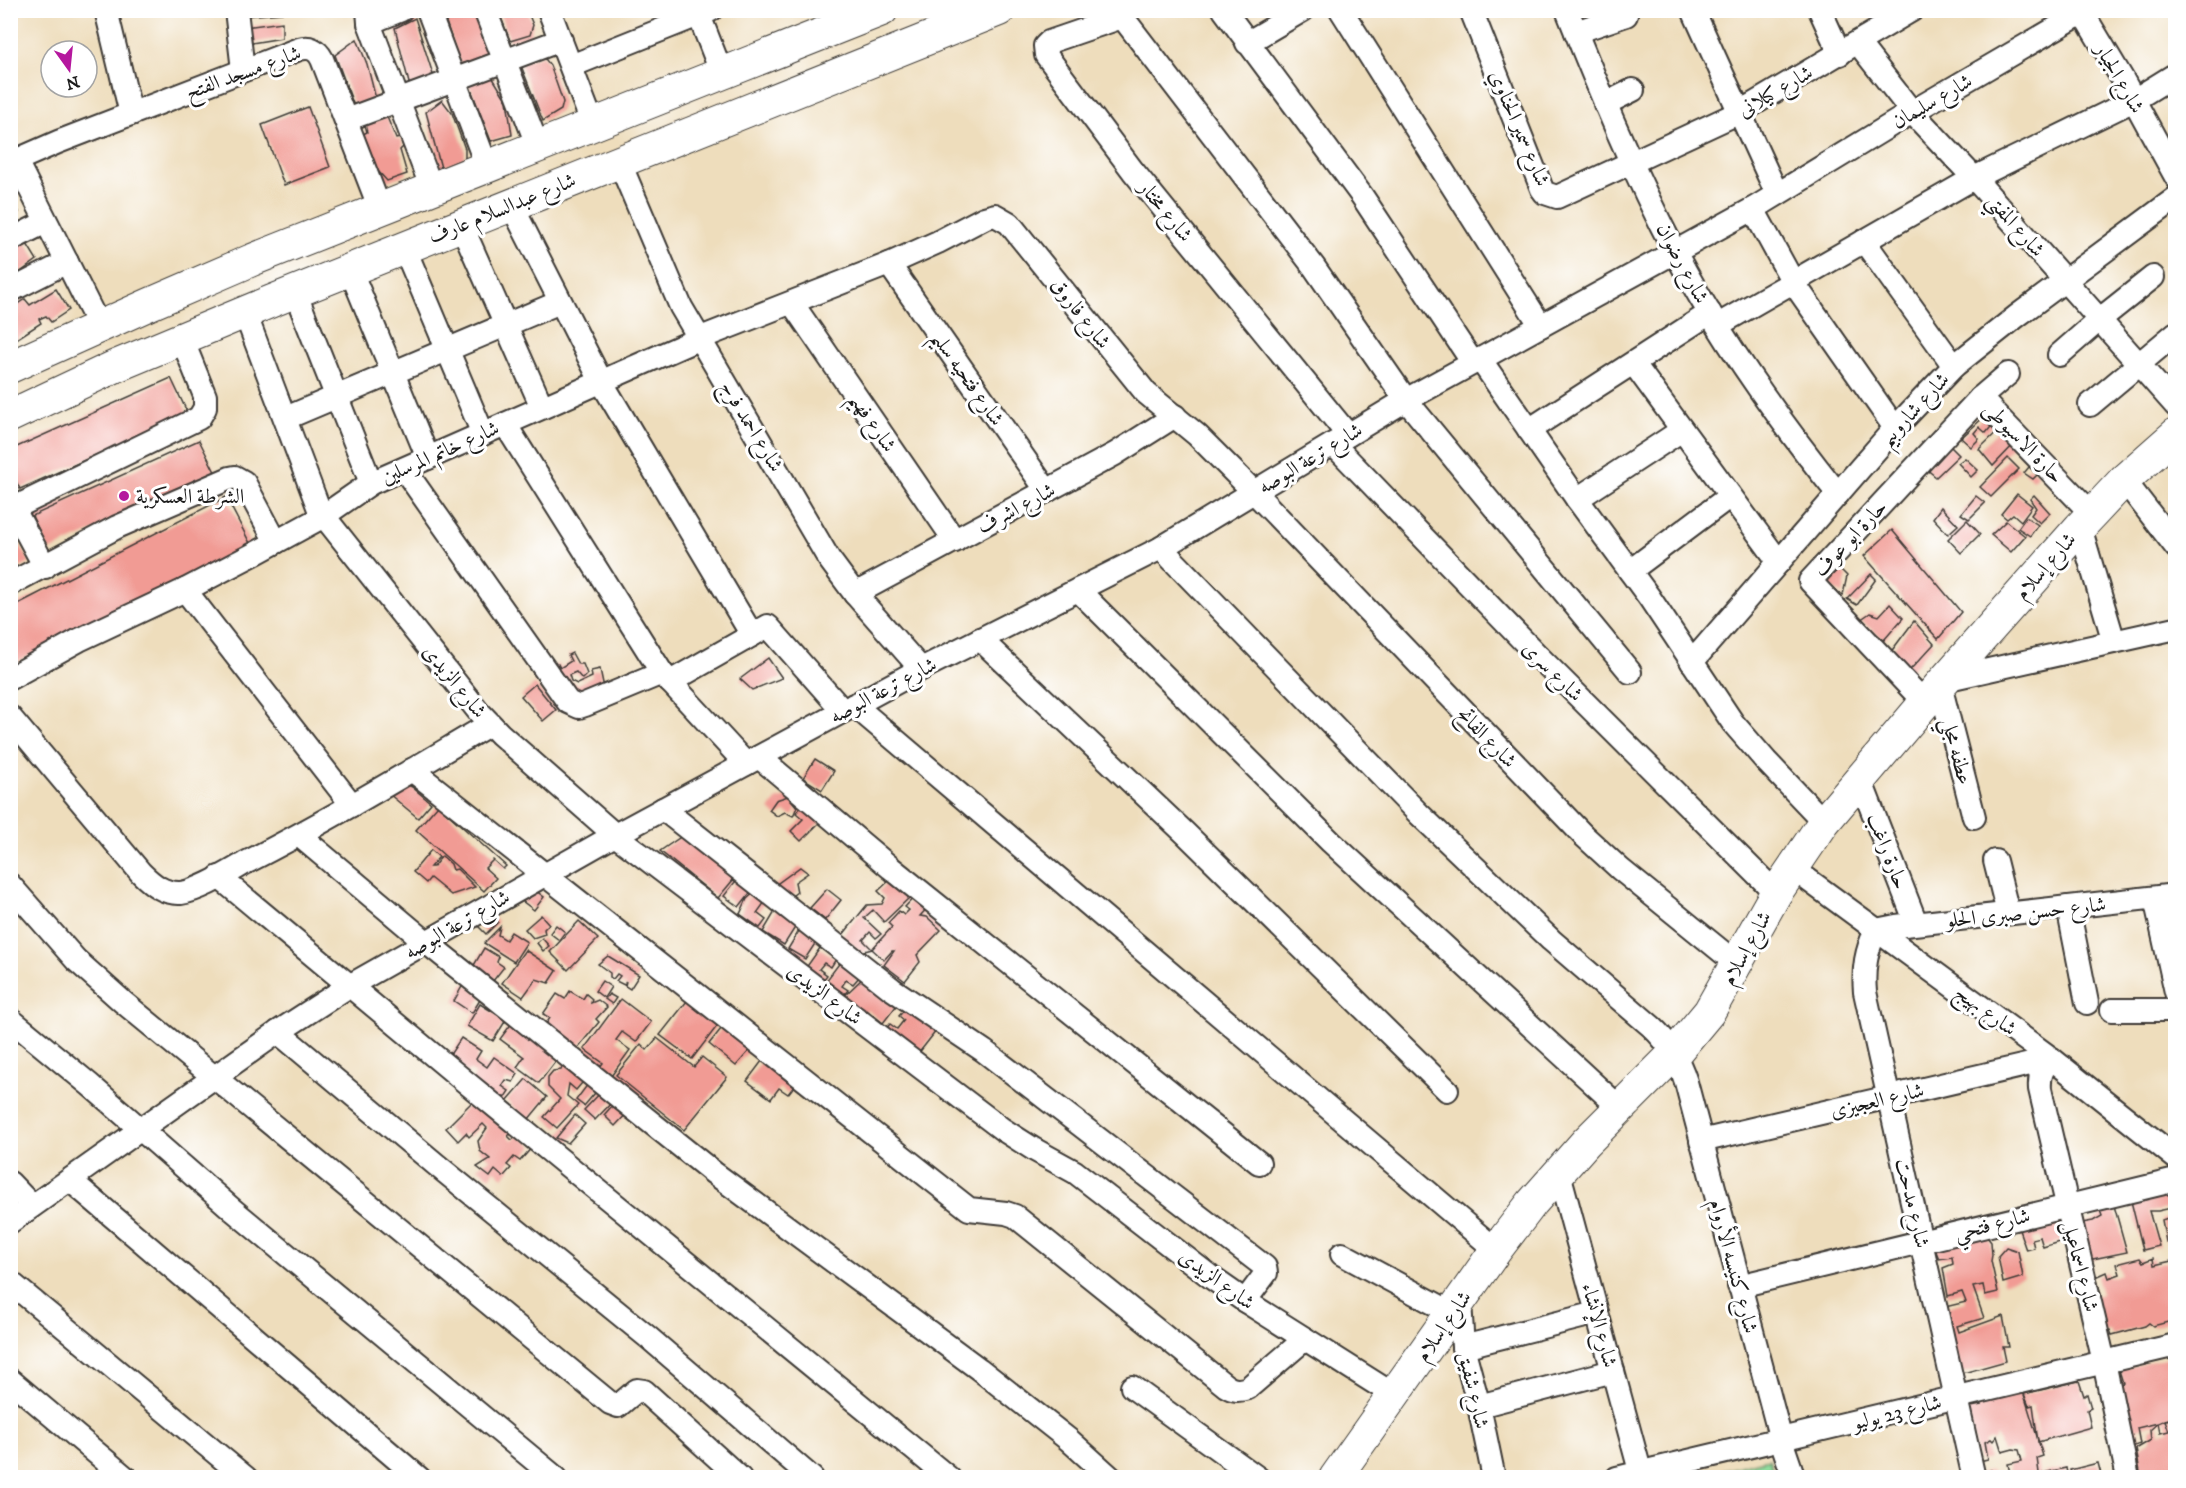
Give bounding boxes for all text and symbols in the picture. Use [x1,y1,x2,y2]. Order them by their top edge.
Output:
street label: شارع الجيار [2084,37,2150,120]
north arrow [39,39,99,99]
street label: شارع مسجد الفتح [182,40,307,111]
street label: شارع كيلانى [1733,60,1820,127]
street label: شارع سمير الحناوي [1479,66,1555,192]
street label: شارع سليمان [1888,68,1979,139]
text: N [64,71,82,94]
street label: شارع عبدالسلام عارف [425,168,581,254]
street label: شارع مختار [1128,174,1198,250]
street label: شارع المفتي [1976,188,2050,267]
street label: شارع رضوان [1646,219,1714,310]
street label: شارع فاروق [1041,273,1116,357]
street label: شارع فتحيه سليم [919,326,1010,435]
street label: شارع شاروبيم [1874,367,1961,457]
street label: شارع احمد فرج [709,376,789,480]
street label: شارع فهيم [837,387,902,462]
street label: حارة الاسيوطى [1978,396,2069,489]
street label: شارع خاتم المرسلين [377,415,505,494]
street label: شارع ترعة البوصه [1253,417,1370,504]
street label: شارع اشرف [973,477,1062,544]
place label: الشرطة العسكرية [136,484,244,510]
marker: الشرطة العسكرية [117,489,131,503]
street label: حارة ابو عوف [1808,495,1893,583]
street label: شارع إسلام [2009,527,2085,609]
street label: شارع سرى [1513,636,1588,711]
street label: شارع الزيدى [413,639,492,726]
street label: شارع ترعة البوصه [825,652,943,734]
street label: شارع الفاتح [1448,701,1522,777]
street label: عطفه مجلي [1929,715,1977,789]
street label: حارة راغب [1861,810,1913,893]
street label: شارع ترعة البوصه [400,884,517,969]
street label: شارع حسن صبرى الحلو [1943,892,2108,939]
street label: شارع إسلام [1716,907,1781,992]
street label: شارع الزيدى [779,958,867,1035]
street label: شارع بهيج [1946,980,2022,1046]
street label: شارع العجيزى [1828,1078,1928,1128]
street label: شارع مدحت [1885,1156,1935,1252]
street label: شارع كنيسه الأروام [1699,1195,1766,1337]
street label: شارع فتحي [1952,1203,2034,1253]
street label: شارع اسماعيل [2052,1218,2104,1316]
street label: شارع الزيدى [1171,1244,1260,1319]
street label: شارع الإنشاء [1571,1280,1623,1372]
street label: شارع إسلام [1410,1286,1481,1370]
street label: شارع شفيق [1448,1349,1495,1432]
street label: شارع 23 يوليو [1848,1389,1945,1441]

